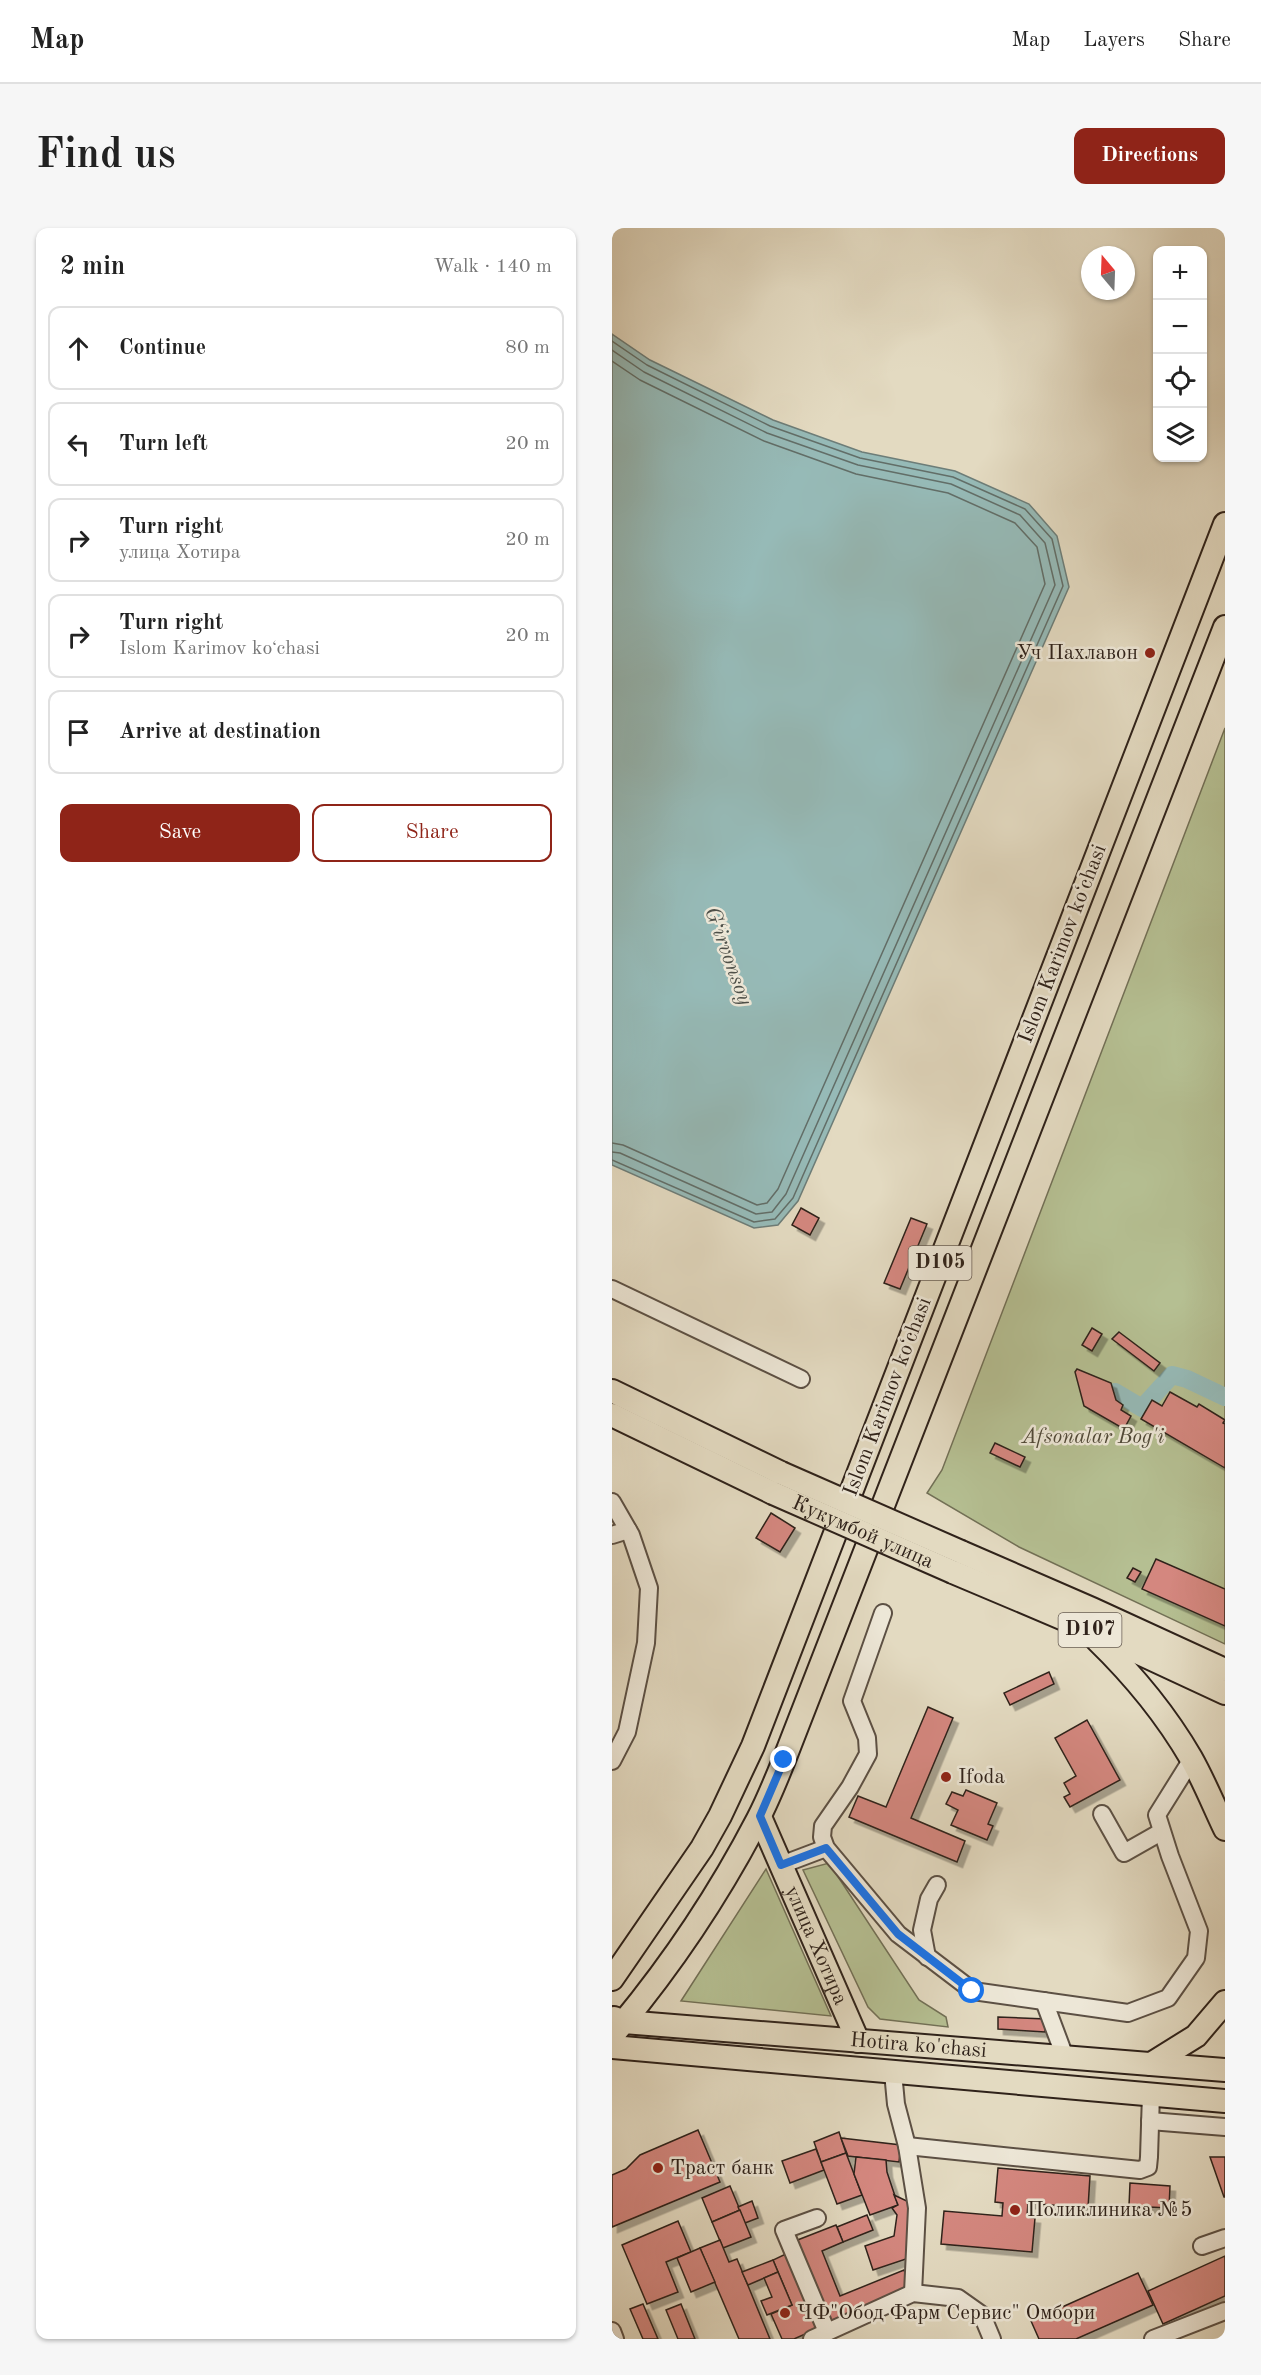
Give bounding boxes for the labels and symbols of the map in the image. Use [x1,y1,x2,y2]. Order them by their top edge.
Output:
north arrow [1081,246,1135,300]
place label: Уч Пахлавон [1016,643,1138,664]
marker: Уч Пахлавон [1143,646,1157,660]
street label: Islom Karimov koʻchasi [1015,842,1111,1046]
water label: G‘irvonsoy [700,904,756,1009]
road number: D105 [908,1246,972,1280]
street label: Islom Karimov koʻchasi [840,1295,936,1499]
park label: Afsonalar Bog'i [1021,1427,1164,1448]
street label: Кукумбой улица [789,1492,937,1573]
road number: D107 [1058,1613,1122,1647]
route end [770,1746,796,1772]
place label: Ifoda [958,1767,1005,1788]
marker: Ifoda [939,1770,953,1784]
street label: улица Хотира [781,1883,851,2008]
route start [958,1977,984,2003]
street label: Hotira ko'chasi [849,2030,987,2061]
place label: Траст банк [670,2158,774,2179]
marker: Траст банк [651,2161,665,2175]
place label: Поликлиника №5 [1027,2200,1192,2221]
marker: Поликлиника №5 [1008,2203,1022,2217]
place label: ЧФ"Обод Фарм Сервис" Омбори [797,2303,1095,2324]
marker: ЧФ"Обод Фарм Сервис" Омбори [778,2306,792,2320]

